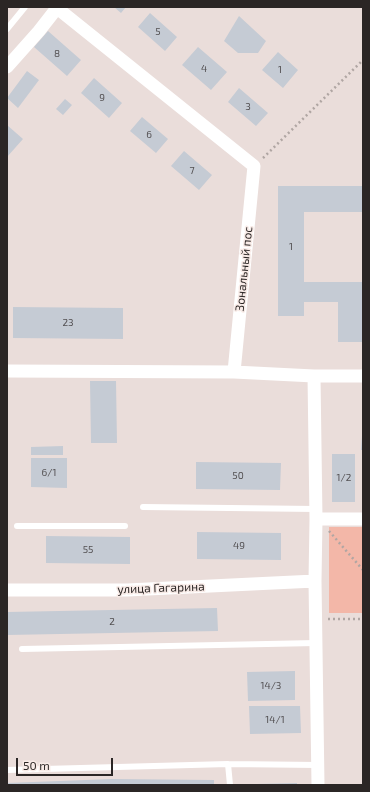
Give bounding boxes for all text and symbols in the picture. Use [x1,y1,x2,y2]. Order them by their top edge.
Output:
house number: 5 [155,26,161,38]
house number: 8 [54,48,60,60]
house number: 4 [201,63,207,75]
house number: 1 [278,64,282,76]
house number: 9 [99,92,105,104]
house number: 3 [245,101,251,113]
house number: 6 [146,129,152,141]
house number: 7 [189,165,195,177]
street label: Зональный пос [232,226,256,312]
house number: 1 [289,241,293,253]
house number: 23 [62,317,74,329]
house number: 6/1 [42,467,56,479]
house number: 50 [232,470,244,482]
house number: 1/2 [337,472,351,484]
house number: 49 [233,540,245,552]
house number: 55 [83,544,93,556]
street label: улица Гагарина [117,579,205,597]
house number: 2 [109,616,115,628]
house number: 14/3 [261,680,281,692]
house number: 14/1 [265,714,285,726]
scale bar [18,750,115,776]
text: 50 m [23,758,50,772]

